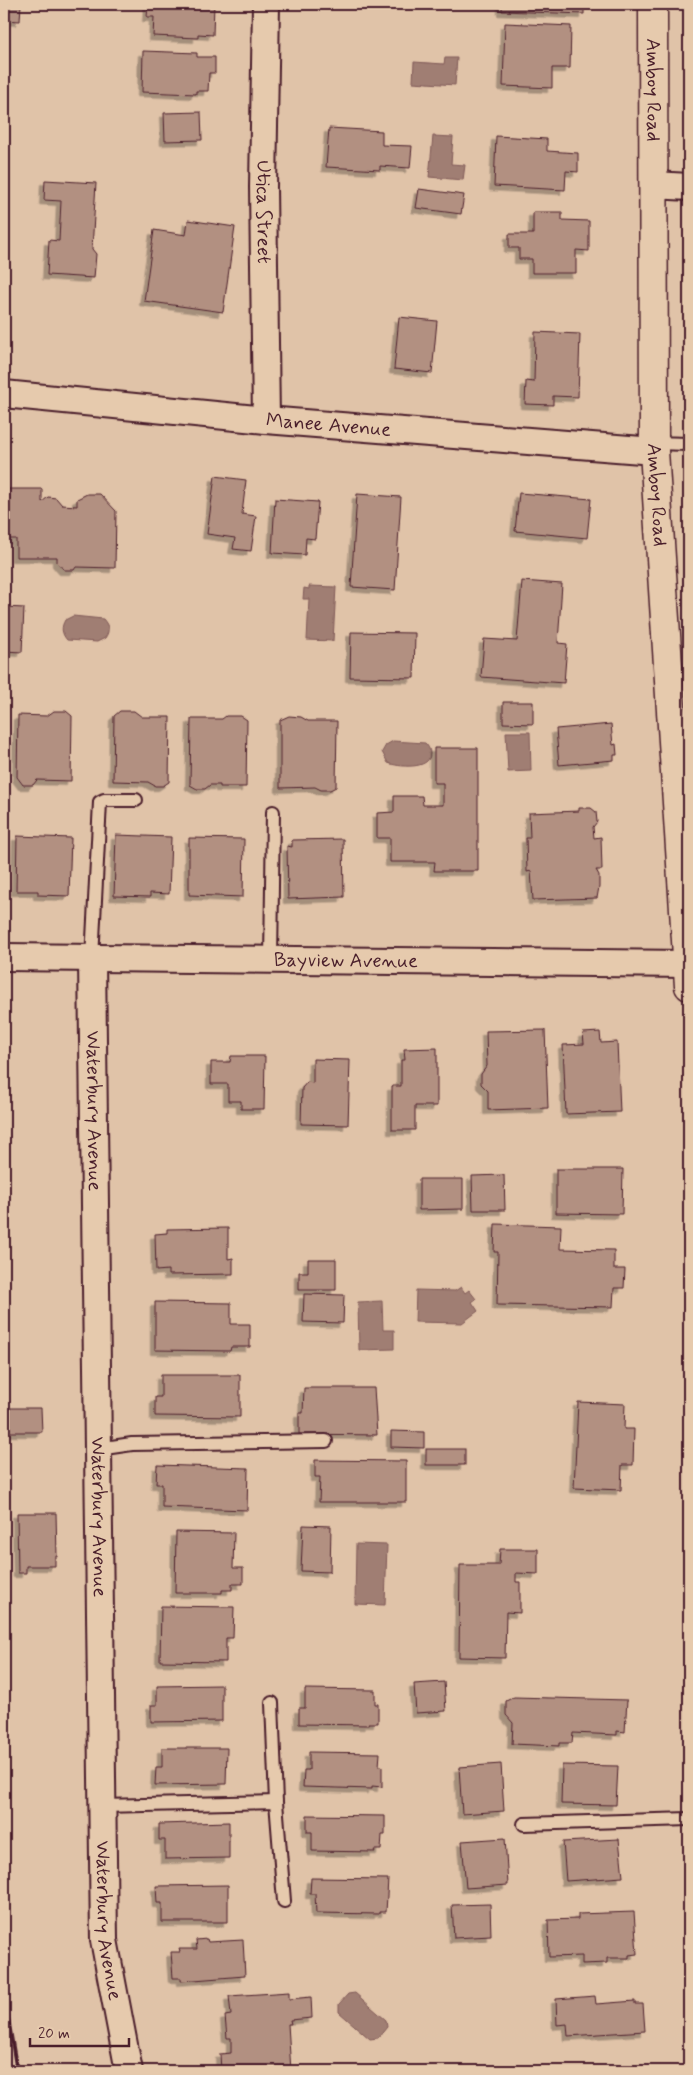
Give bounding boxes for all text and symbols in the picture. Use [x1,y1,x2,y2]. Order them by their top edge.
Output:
street label: Amboy Road [640,38,667,142]
street label: Utica Street [249,160,277,264]
street label: Manee Avenue [265,407,392,443]
street label: Amboy Road [640,443,674,547]
street label: Bayview Avenue [274,946,418,975]
street label: Waterbury Avenue [79,1031,108,1192]
street label: Waterbury Avenue [84,1437,113,1598]
street label: Waterbury Avenue [89,1840,129,2003]
scale bar [30,2015,129,2047]
text: 20 m [38,2024,70,2044]

